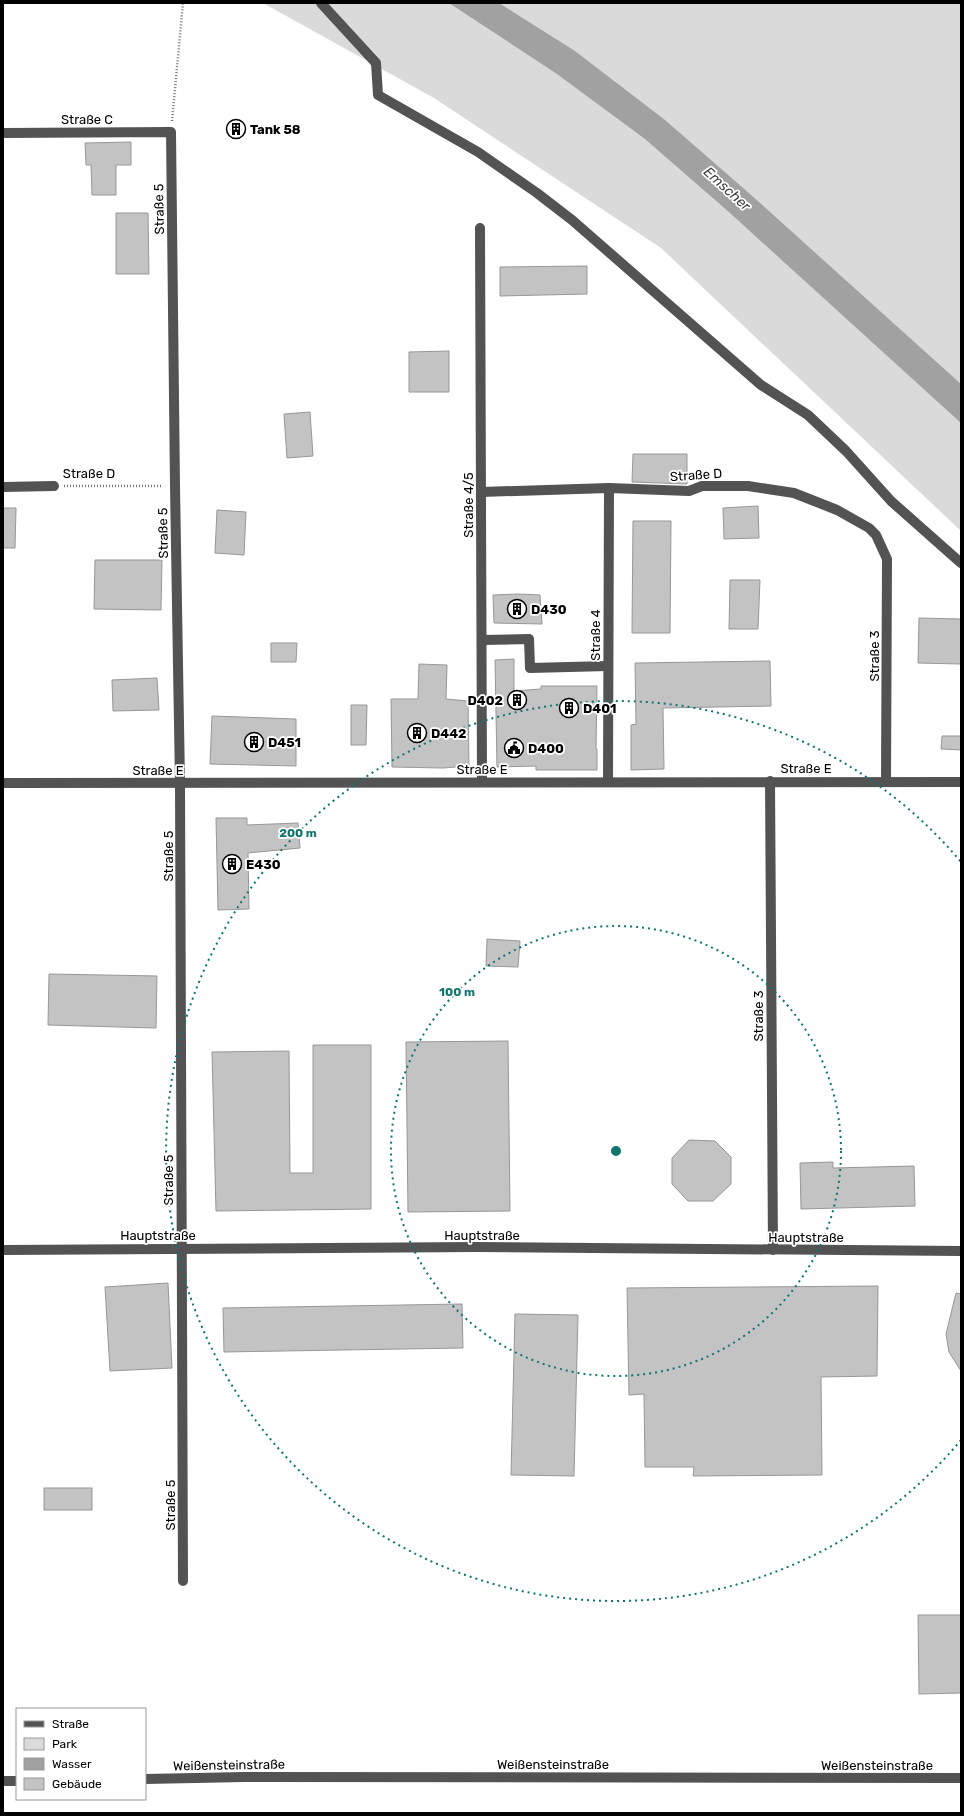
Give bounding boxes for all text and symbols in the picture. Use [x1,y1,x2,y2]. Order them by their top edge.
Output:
street label: Straße C [61,112,113,127]
building icon: Tank 58 [225,118,247,140]
place label: Tank 58 [250,122,301,137]
water label: Emscher [700,163,755,215]
street label: Straße 5 [151,183,167,235]
street label: Straße D [63,466,115,481]
street label: Straße D [669,466,723,484]
street label: Straße 4/5 [461,472,476,538]
street label: Straße 5 [155,507,171,559]
building icon: D430 [506,598,528,620]
place label: D430 [531,602,567,617]
street label: Straße 4 [588,609,603,661]
street label: Straße 3 [867,630,882,682]
building icon: D402 [506,689,528,711]
place label: D402 [468,693,503,708]
building icon: D401 [558,697,580,719]
place label: D401 [583,701,617,716]
building icon: D442 [406,722,428,744]
place label: D442 [431,726,467,741]
building icon: D451 [243,731,265,753]
place label: D451 [268,735,301,750]
public building icon: D400 [503,737,525,759]
place label: D400 [528,741,564,756]
street label: Straße E [780,761,832,776]
street label: Straße E [456,762,508,777]
street label: Straße E [132,763,184,778]
text: 200 m [279,826,317,840]
street label: Straße 5 [161,830,176,882]
building icon: E430 [221,853,243,875]
place label: E430 [246,857,281,872]
text: 100 m [439,985,475,999]
street label: Straße 3 [751,990,766,1042]
centre of rings [609,1144,623,1158]
street label: Straße 5 [161,1154,176,1206]
street label: Hauptstraße [120,1228,196,1243]
street label: Hauptstraße [444,1228,520,1243]
street label: Hauptstraße [768,1230,844,1245]
street label: Straße 5 [163,1479,178,1531]
legend [16,1708,146,1800]
text: Straße [52,1717,89,1731]
text: Park [52,1737,78,1751]
text: Wasser [52,1757,92,1771]
street label: Weißensteinstraße [173,1757,285,1773]
street label: Weißensteinstraße [497,1757,609,1772]
street label: Weißensteinstraße [821,1758,933,1773]
text: Gebäude [52,1777,102,1791]

